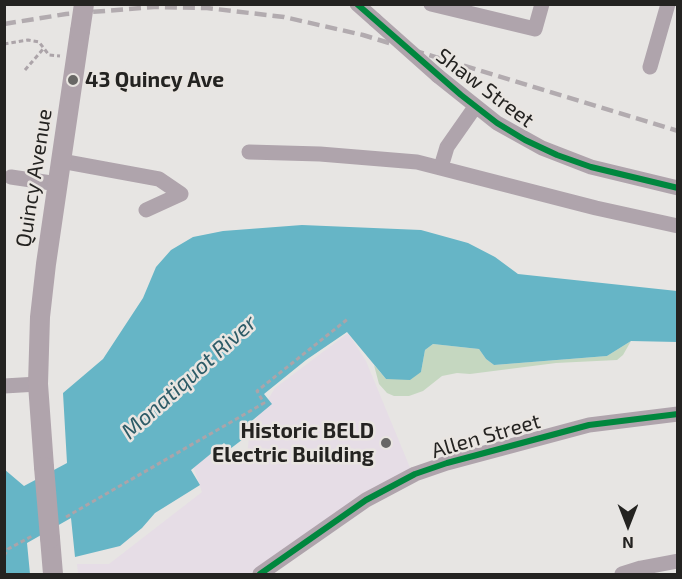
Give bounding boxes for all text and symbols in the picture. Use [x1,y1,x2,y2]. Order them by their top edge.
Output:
street label: Shaw Street [431,43,539,133]
place label: 43 Quincy Ave [85,67,224,93]
marker: 43 Quincy Ave [66,73,80,87]
street label: Quincy Avenue [11,107,57,249]
water label: Monatiquot River [116,309,262,445]
street label: Allen Street [429,408,543,464]
place label: Historic BELD Electric Building [212,418,374,468]
marker: Historic BELD Electric Building [379,436,393,450]
north arrow [598,495,658,555]
text: N [622,534,634,553]

